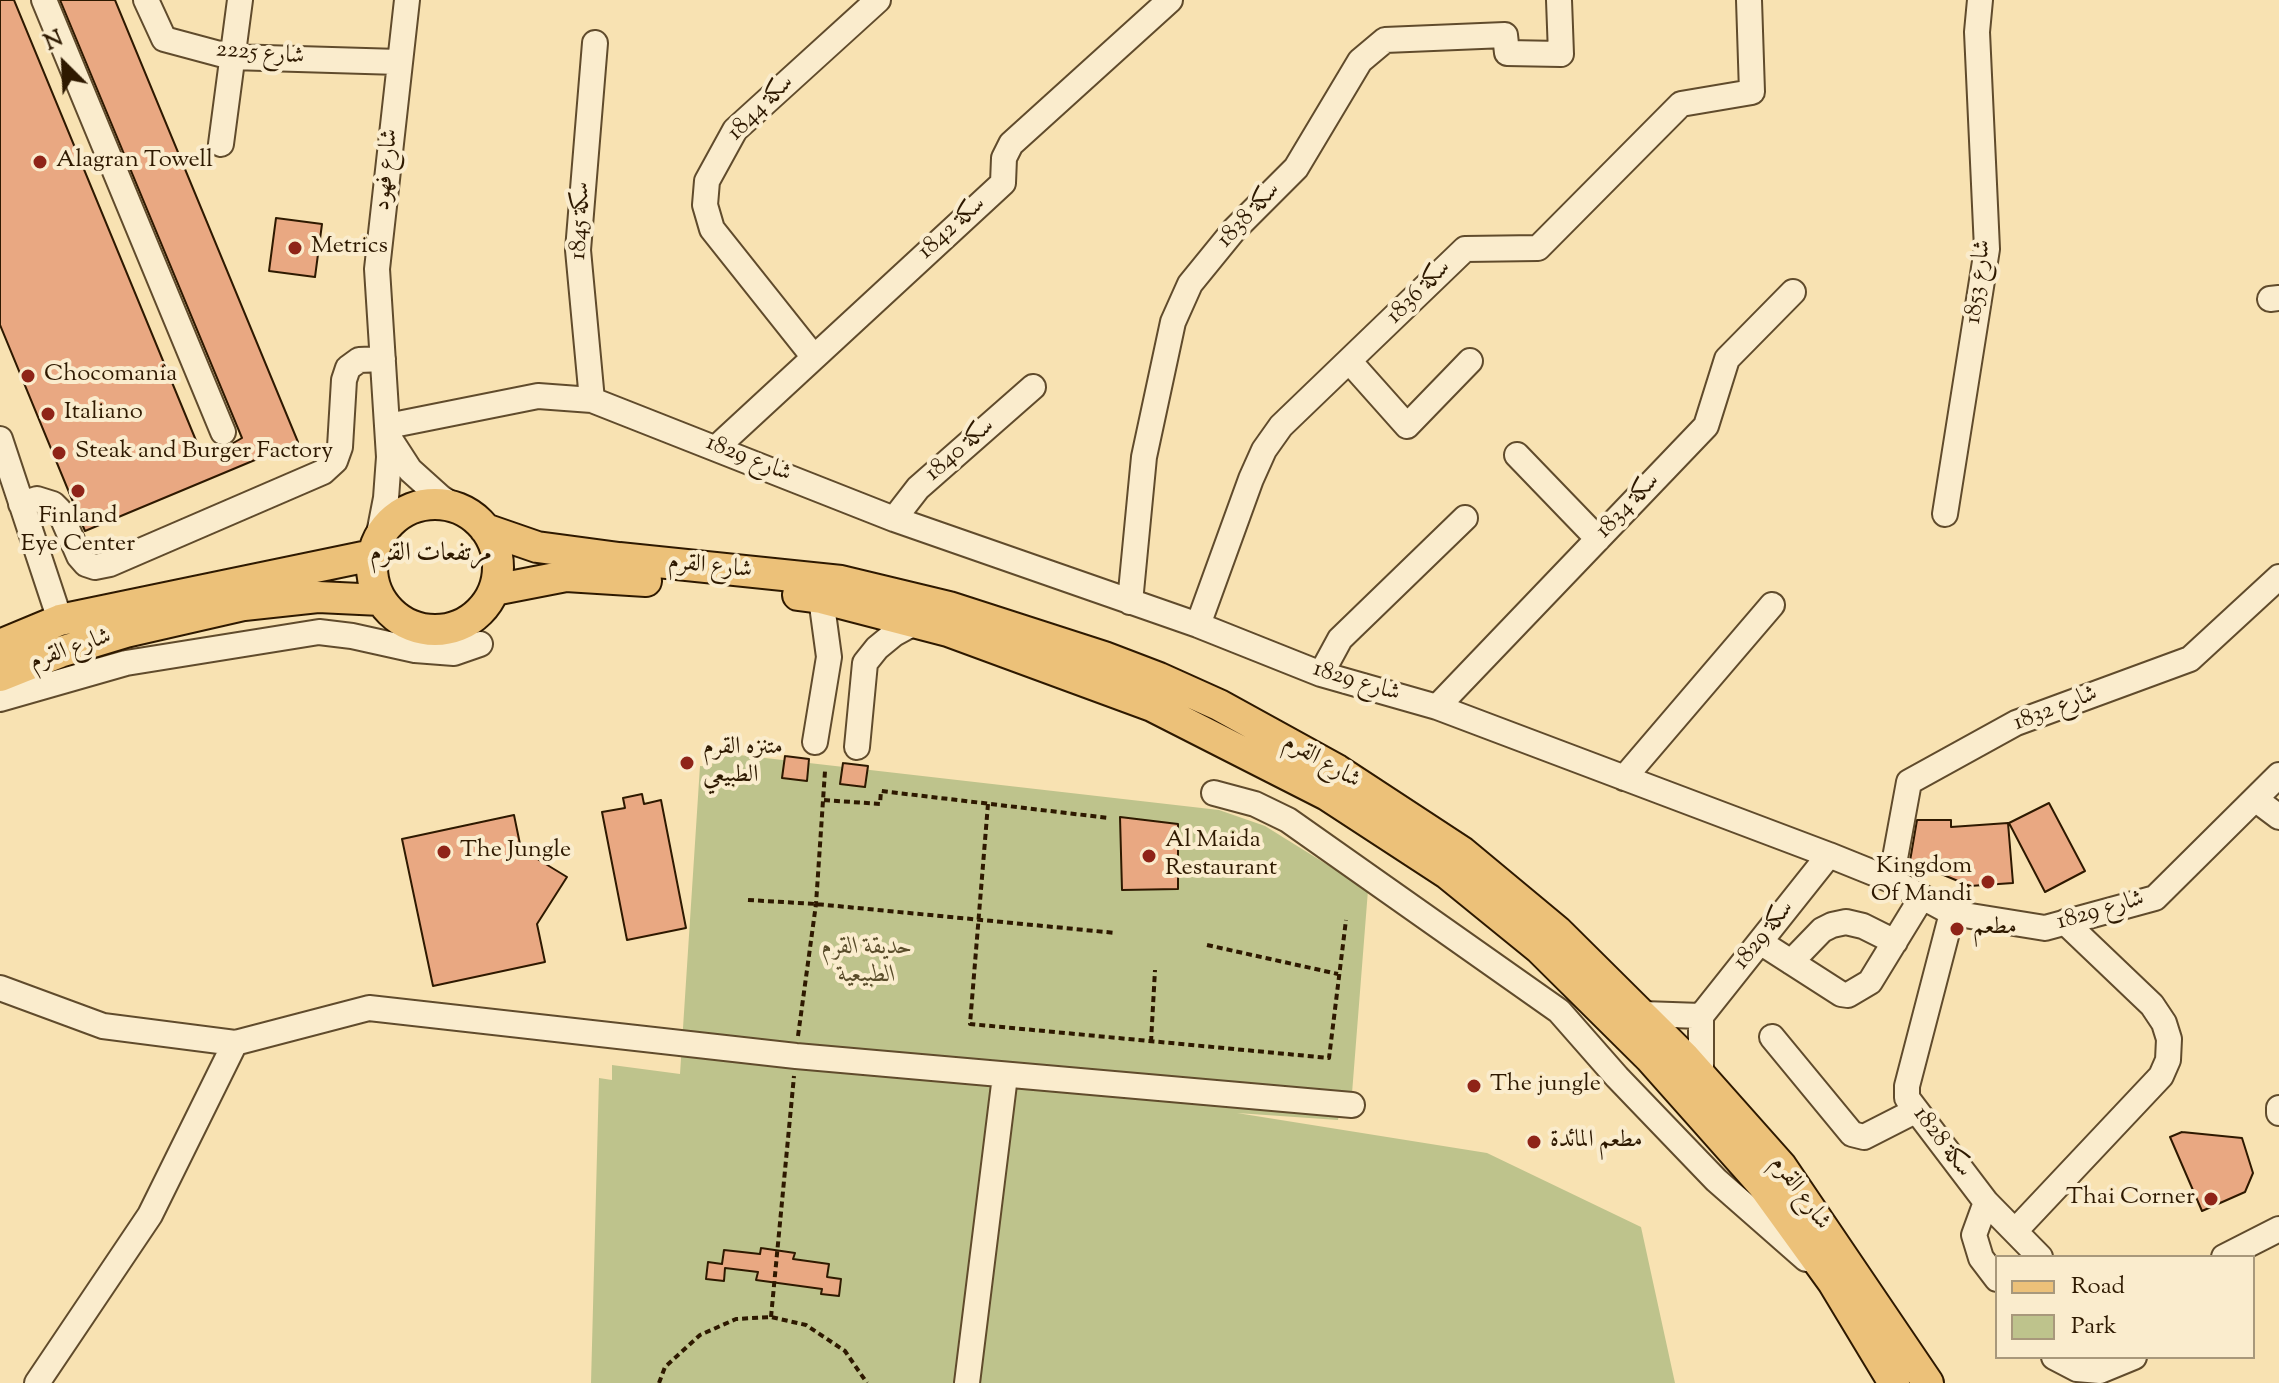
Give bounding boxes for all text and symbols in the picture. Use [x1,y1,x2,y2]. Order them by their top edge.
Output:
north arrow [24,24,104,104]
text: N [40,24,69,60]
street label: شارع 2225 [215,37,305,73]
street label: سكة 1844 [723,70,801,148]
street label: شارع فهود [369,128,407,212]
place label: Alagran Towell [56,148,213,176]
marker: Alagran Towell [31,153,49,171]
street label: 1838 سكة [1212,177,1288,255]
street label: 1845 سكة [566,181,598,261]
street label: سكة 1842 [913,191,993,267]
place label: Metrics [311,234,388,262]
street label: شارع 1853 [1961,238,1999,326]
marker: Metrics [286,239,304,257]
street label: سكة 1836 [1382,255,1458,331]
place label: Chocomania [44,362,177,390]
marker: Chocomania [19,367,37,385]
place label: Italiano [64,400,143,428]
marker: Italiano [39,405,57,423]
street label: سكة 1840 [920,413,1002,489]
street label: 1829 شارع [701,430,795,490]
place label: Steak and Burger Factory [75,439,333,467]
marker: Steak and Burger Factory [50,444,68,462]
street label: سكة 1834 [1591,468,1667,546]
marker: Finland Eye Center [69,482,87,500]
place label: Finland Eye Center [21,504,135,560]
district label: مرتفعات القرم [370,540,492,572]
street label: شارع القرم [667,549,753,587]
street label: شارع القرم [26,624,116,678]
street label: 1829 شارع [1309,656,1403,710]
street label: 1832 شارع [2010,681,2102,739]
street label: شارع القرم [1277,729,1365,797]
place label: متنزه القرم الطبيعي [703,735,783,791]
marker: متنزه القرم الطبيعي [678,754,696,772]
place label: Al Maida Restaurant [1165,828,1277,884]
place label: The Jungle [460,838,571,866]
marker: The Jungle [435,843,453,861]
marker: Al Maida Restaurant [1140,847,1158,865]
place label: Kingdom Of Mandi [1871,854,1972,910]
marker: Kingdom Of Mandi [1979,873,1997,891]
street label: 1829 شارع [2054,886,2148,938]
street label: سكة 1829 [1728,896,1802,976]
place label: مطعم [1973,915,2017,943]
marker: مطعم [1948,920,1966,938]
park label: حديقة القرم الطبيعية [821,935,913,991]
place label: The jungle [1490,1072,1601,1100]
marker: The jungle [1465,1077,1483,1095]
street label: سكة 1828 [1905,1102,1977,1184]
place label: مطعم المائدة [1550,1128,1643,1156]
marker: مطعم المائدة [1525,1133,1543,1151]
street label: شارع القرم [1763,1151,1835,1237]
place label: Thai Corner [2066,1185,2195,1213]
marker: Thai Corner [2202,1190,2220,1208]
legend [1995,1255,2255,1359]
text: Road [2071,1270,2125,1304]
text: Park [2071,1310,2117,1344]

